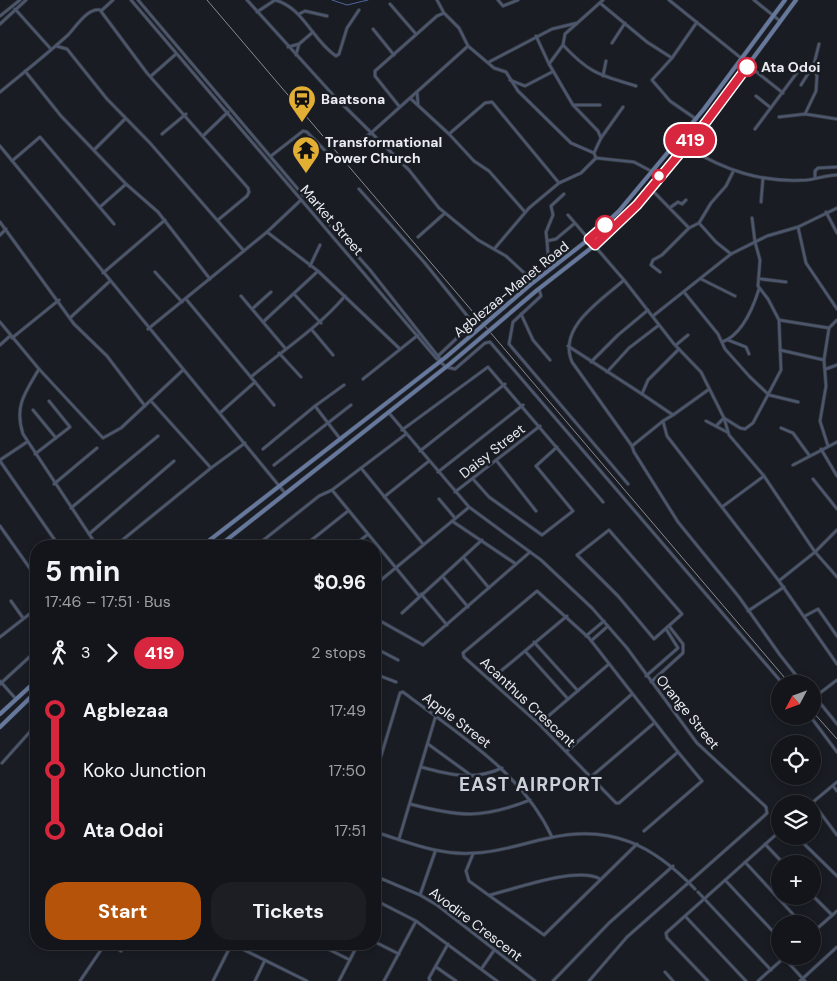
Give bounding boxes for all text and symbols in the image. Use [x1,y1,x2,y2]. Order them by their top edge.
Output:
marker: Ata Odoi [737,57,757,77]
place label: Ata Odoi [761,58,820,76]
station icon: Baatsona [287,84,317,123]
place label: Baatsona [321,90,385,108]
line badge: 419 [661,124,719,156]
text: 419 [675,128,705,152]
place label: Transformational Power Church [325,133,442,167]
temple icon: Transformational Power Church [291,135,321,174]
unlabelled marker [652,169,666,183]
street label: Market Street [296,181,368,259]
unlabelled marker [595,215,615,235]
street label: Agblezaa-Manet Road [450,237,572,341]
street label: Daisy Street [456,420,528,482]
text: 5 min [45,553,120,590]
text: $0.96 [314,570,366,595]
text: 17:46 – 17:51 · Bus [45,591,171,612]
icon: walk [45,639,73,667]
icon: forward [98,639,126,667]
text: 419 [144,641,174,665]
text: 3 [81,642,90,663]
text: 2 stops [311,642,366,663]
street label: Acanthus Crescent [476,653,580,751]
street label: Orange Street [653,671,723,753]
north arrow [771,675,821,725]
map controls [771,675,821,965]
street label: Apple Street [419,688,495,752]
text: Agblezaa [83,698,168,723]
text: 17:49 [329,700,366,721]
button: locate [771,735,821,785]
text: Koko Junction [83,758,206,783]
text: 17:50 [329,760,366,781]
district label: EAST AIRPORT [459,772,603,797]
button: layers [771,795,821,845]
text: Ata Odoi [83,818,163,843]
text: 17:51 [334,820,366,841]
button: + [771,855,821,905]
button: Start [45,882,201,940]
button: Tickets [211,882,366,940]
street label: Avodire Crescent [426,883,526,965]
button: − [771,915,821,965]

